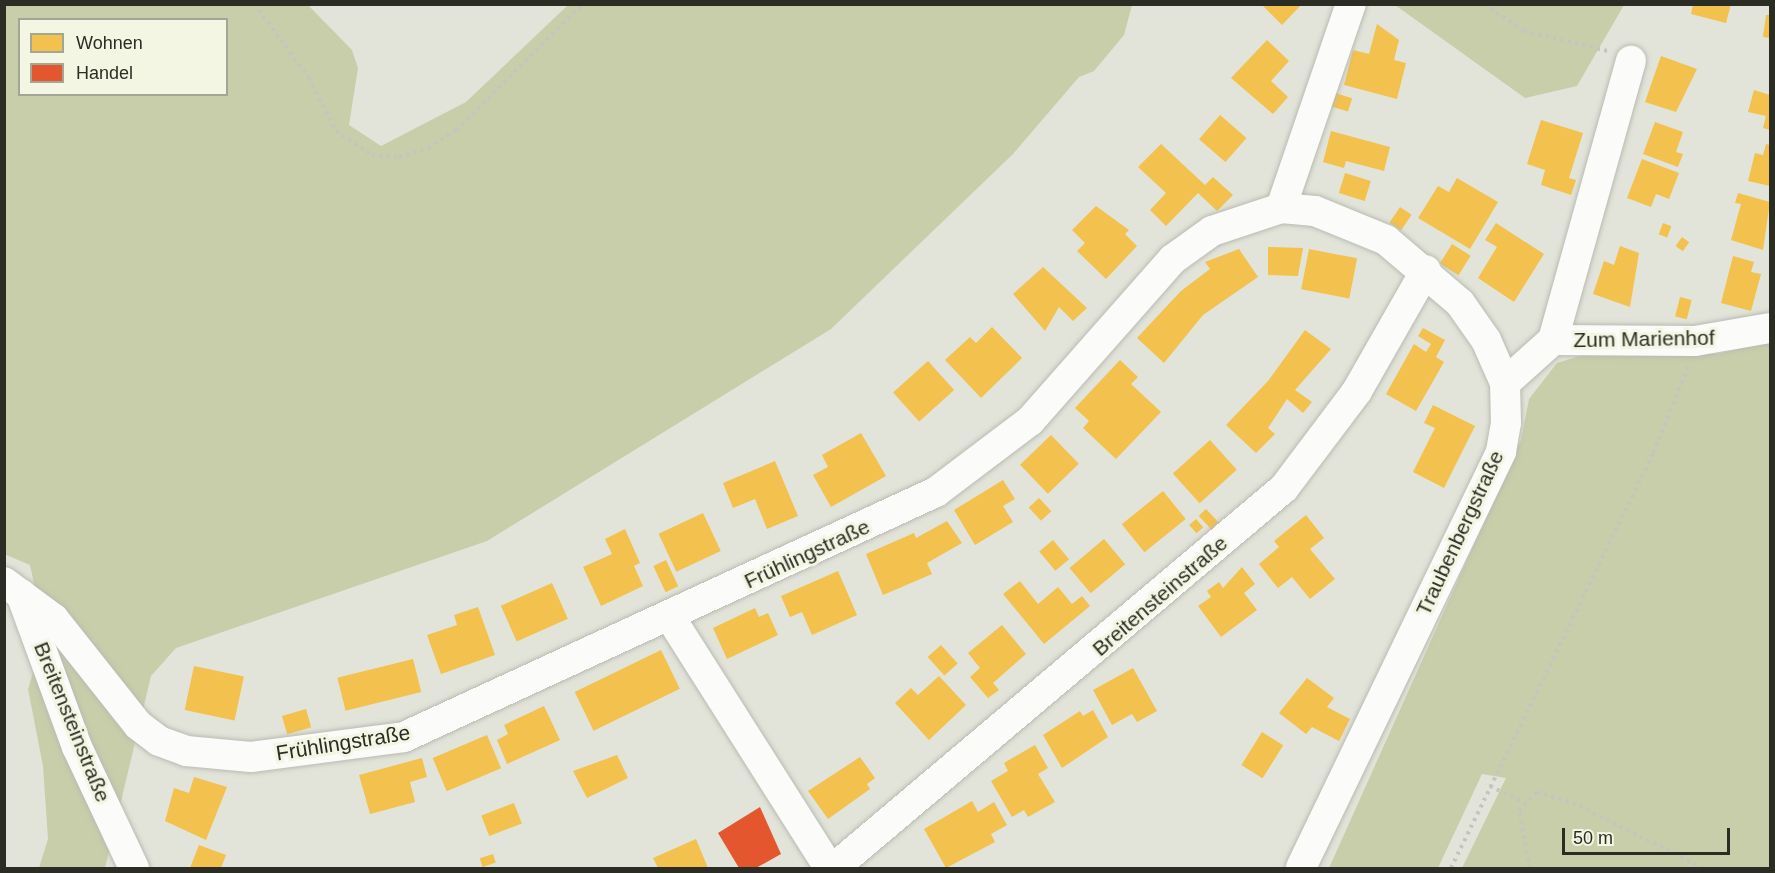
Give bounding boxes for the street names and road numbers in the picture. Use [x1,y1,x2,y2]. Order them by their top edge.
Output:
street label: Zum Marienhof [1573,325,1715,353]
street label: Traubenbergstraße [1411,447,1509,619]
street label: Frühlingstraße [740,514,874,594]
street label: Breitensteinstraße [1087,531,1233,661]
street label: Breitensteinstraße [28,638,116,806]
street label: Frühlingstraße [274,720,412,766]

